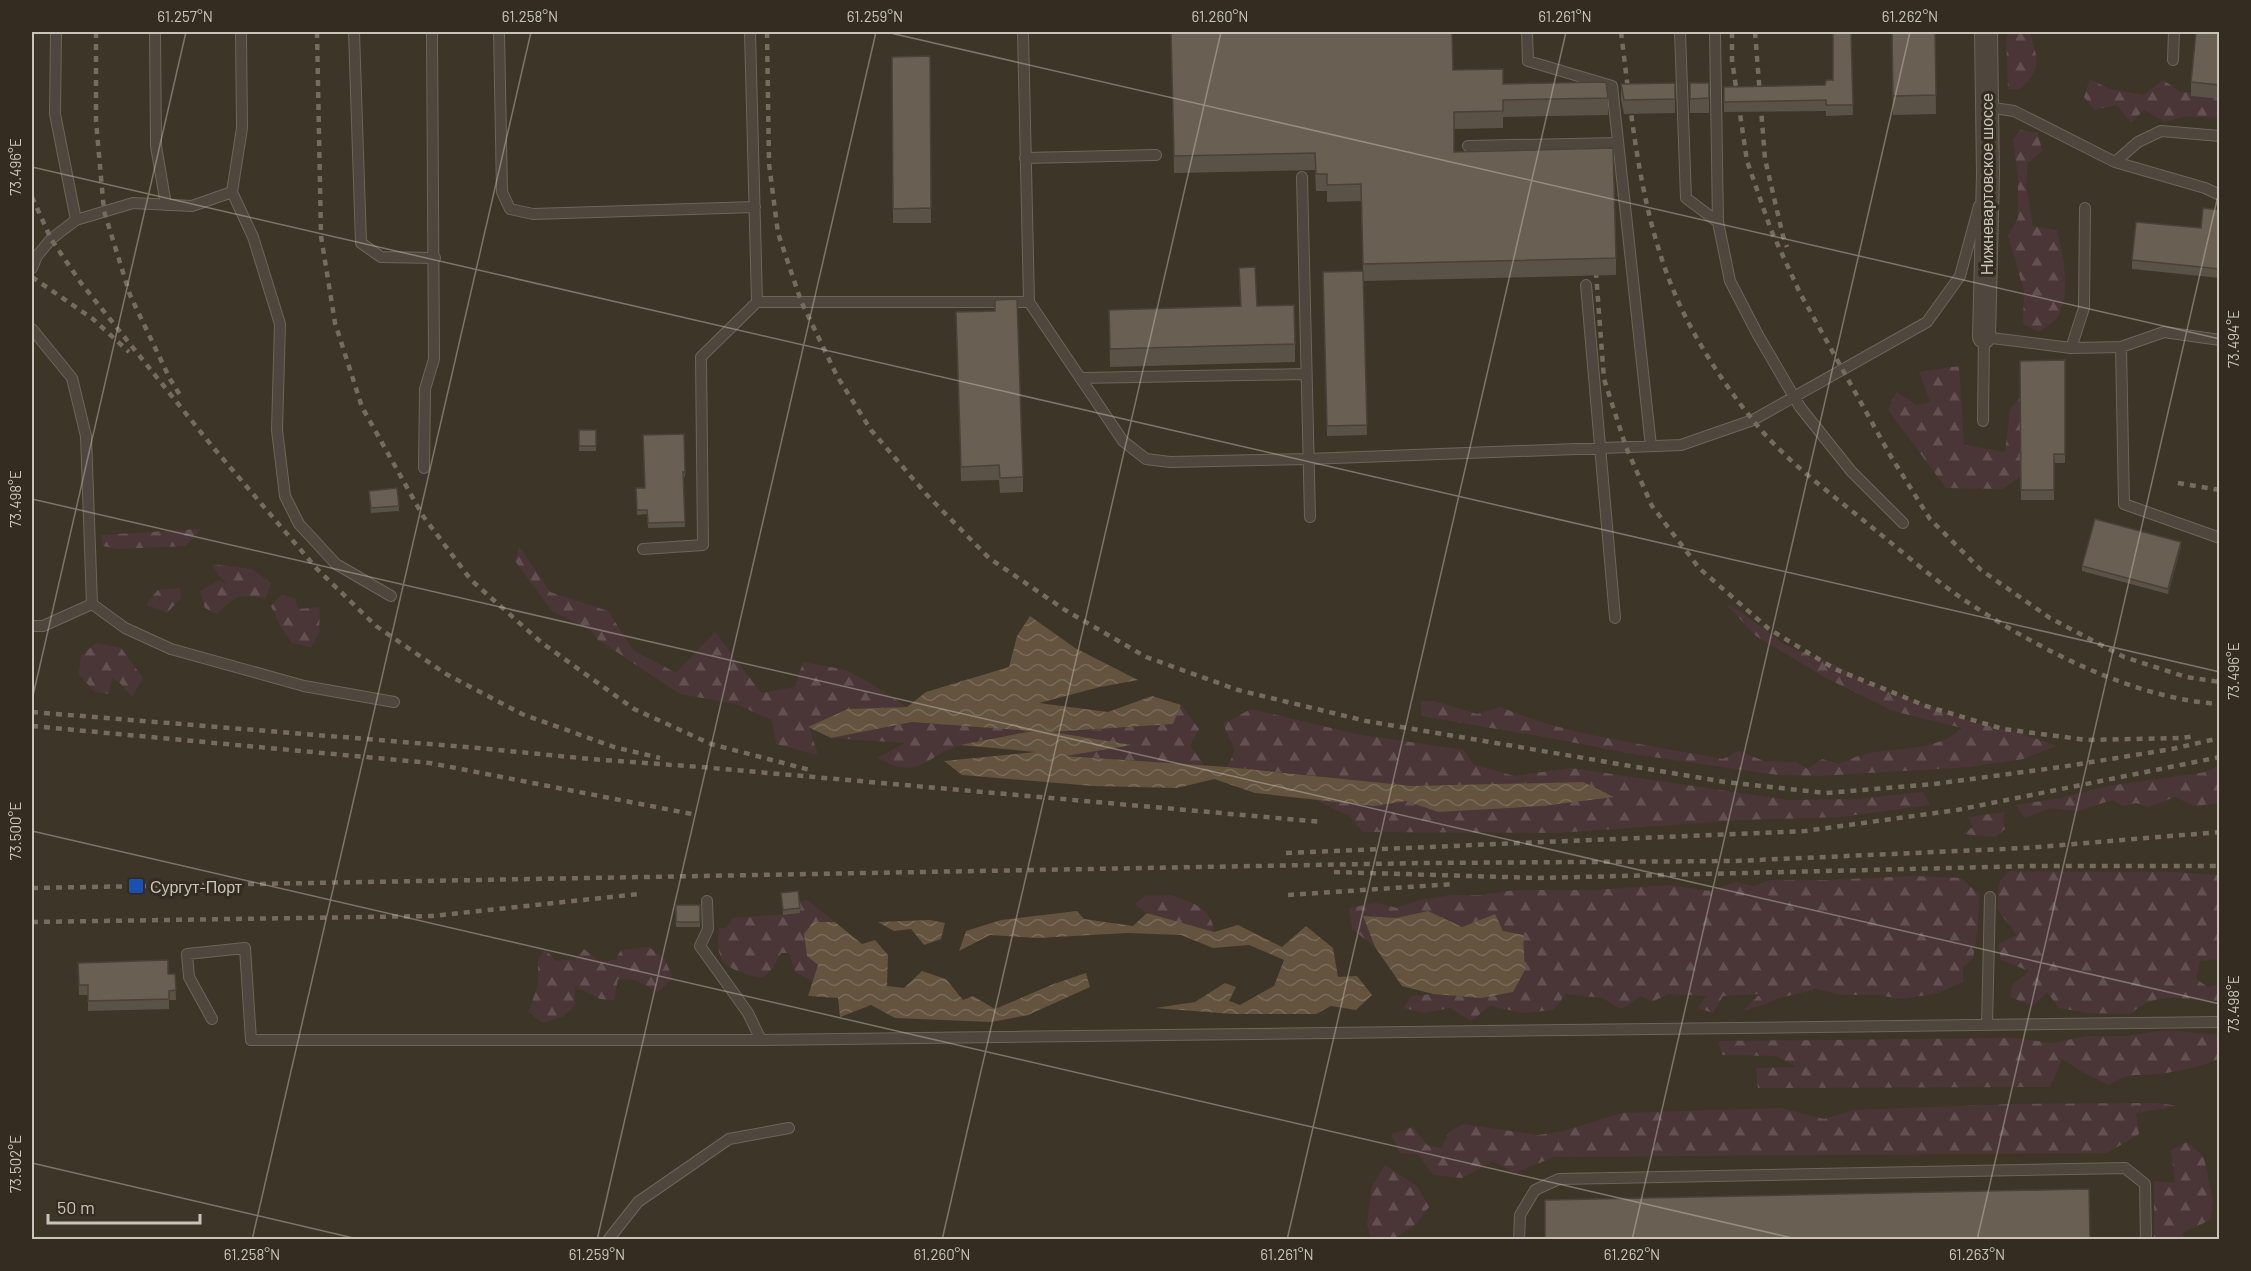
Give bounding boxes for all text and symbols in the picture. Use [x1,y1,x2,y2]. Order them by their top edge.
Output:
text: 61.257°N [157,7,213,25]
text: 61.258°N [502,7,558,25]
text: 61.259°N [847,7,903,25]
text: 61.260°N [1192,7,1248,25]
text: 61.261°N [1538,7,1592,25]
text: 61.262°N [1882,7,1938,25]
street label: Нижневартовское шоссе [1977,93,1996,275]
text: 73.496°E [6,138,24,196]
text: 73.494°E [2224,310,2242,368]
text: 73.498°E [6,470,24,528]
text: 73.496°E [2224,642,2242,700]
text: 73.500°E [6,802,24,860]
marker: Сургут-Порт [127,877,145,895]
place label: Сургут-Порт [150,877,243,896]
text: 73.498°E [2224,975,2242,1033]
text: 73.502°E [6,1135,24,1193]
scale bar [48,1187,200,1225]
text: 50 m [57,1196,95,1218]
text: 61.258°N [224,1245,280,1263]
text: 61.259°N [569,1245,625,1263]
text: 61.260°N [914,1245,970,1263]
text: 61.261°N [1260,1245,1314,1263]
text: 61.262°N [1604,1245,1660,1263]
text: 61.263°N [1949,1245,2005,1263]

